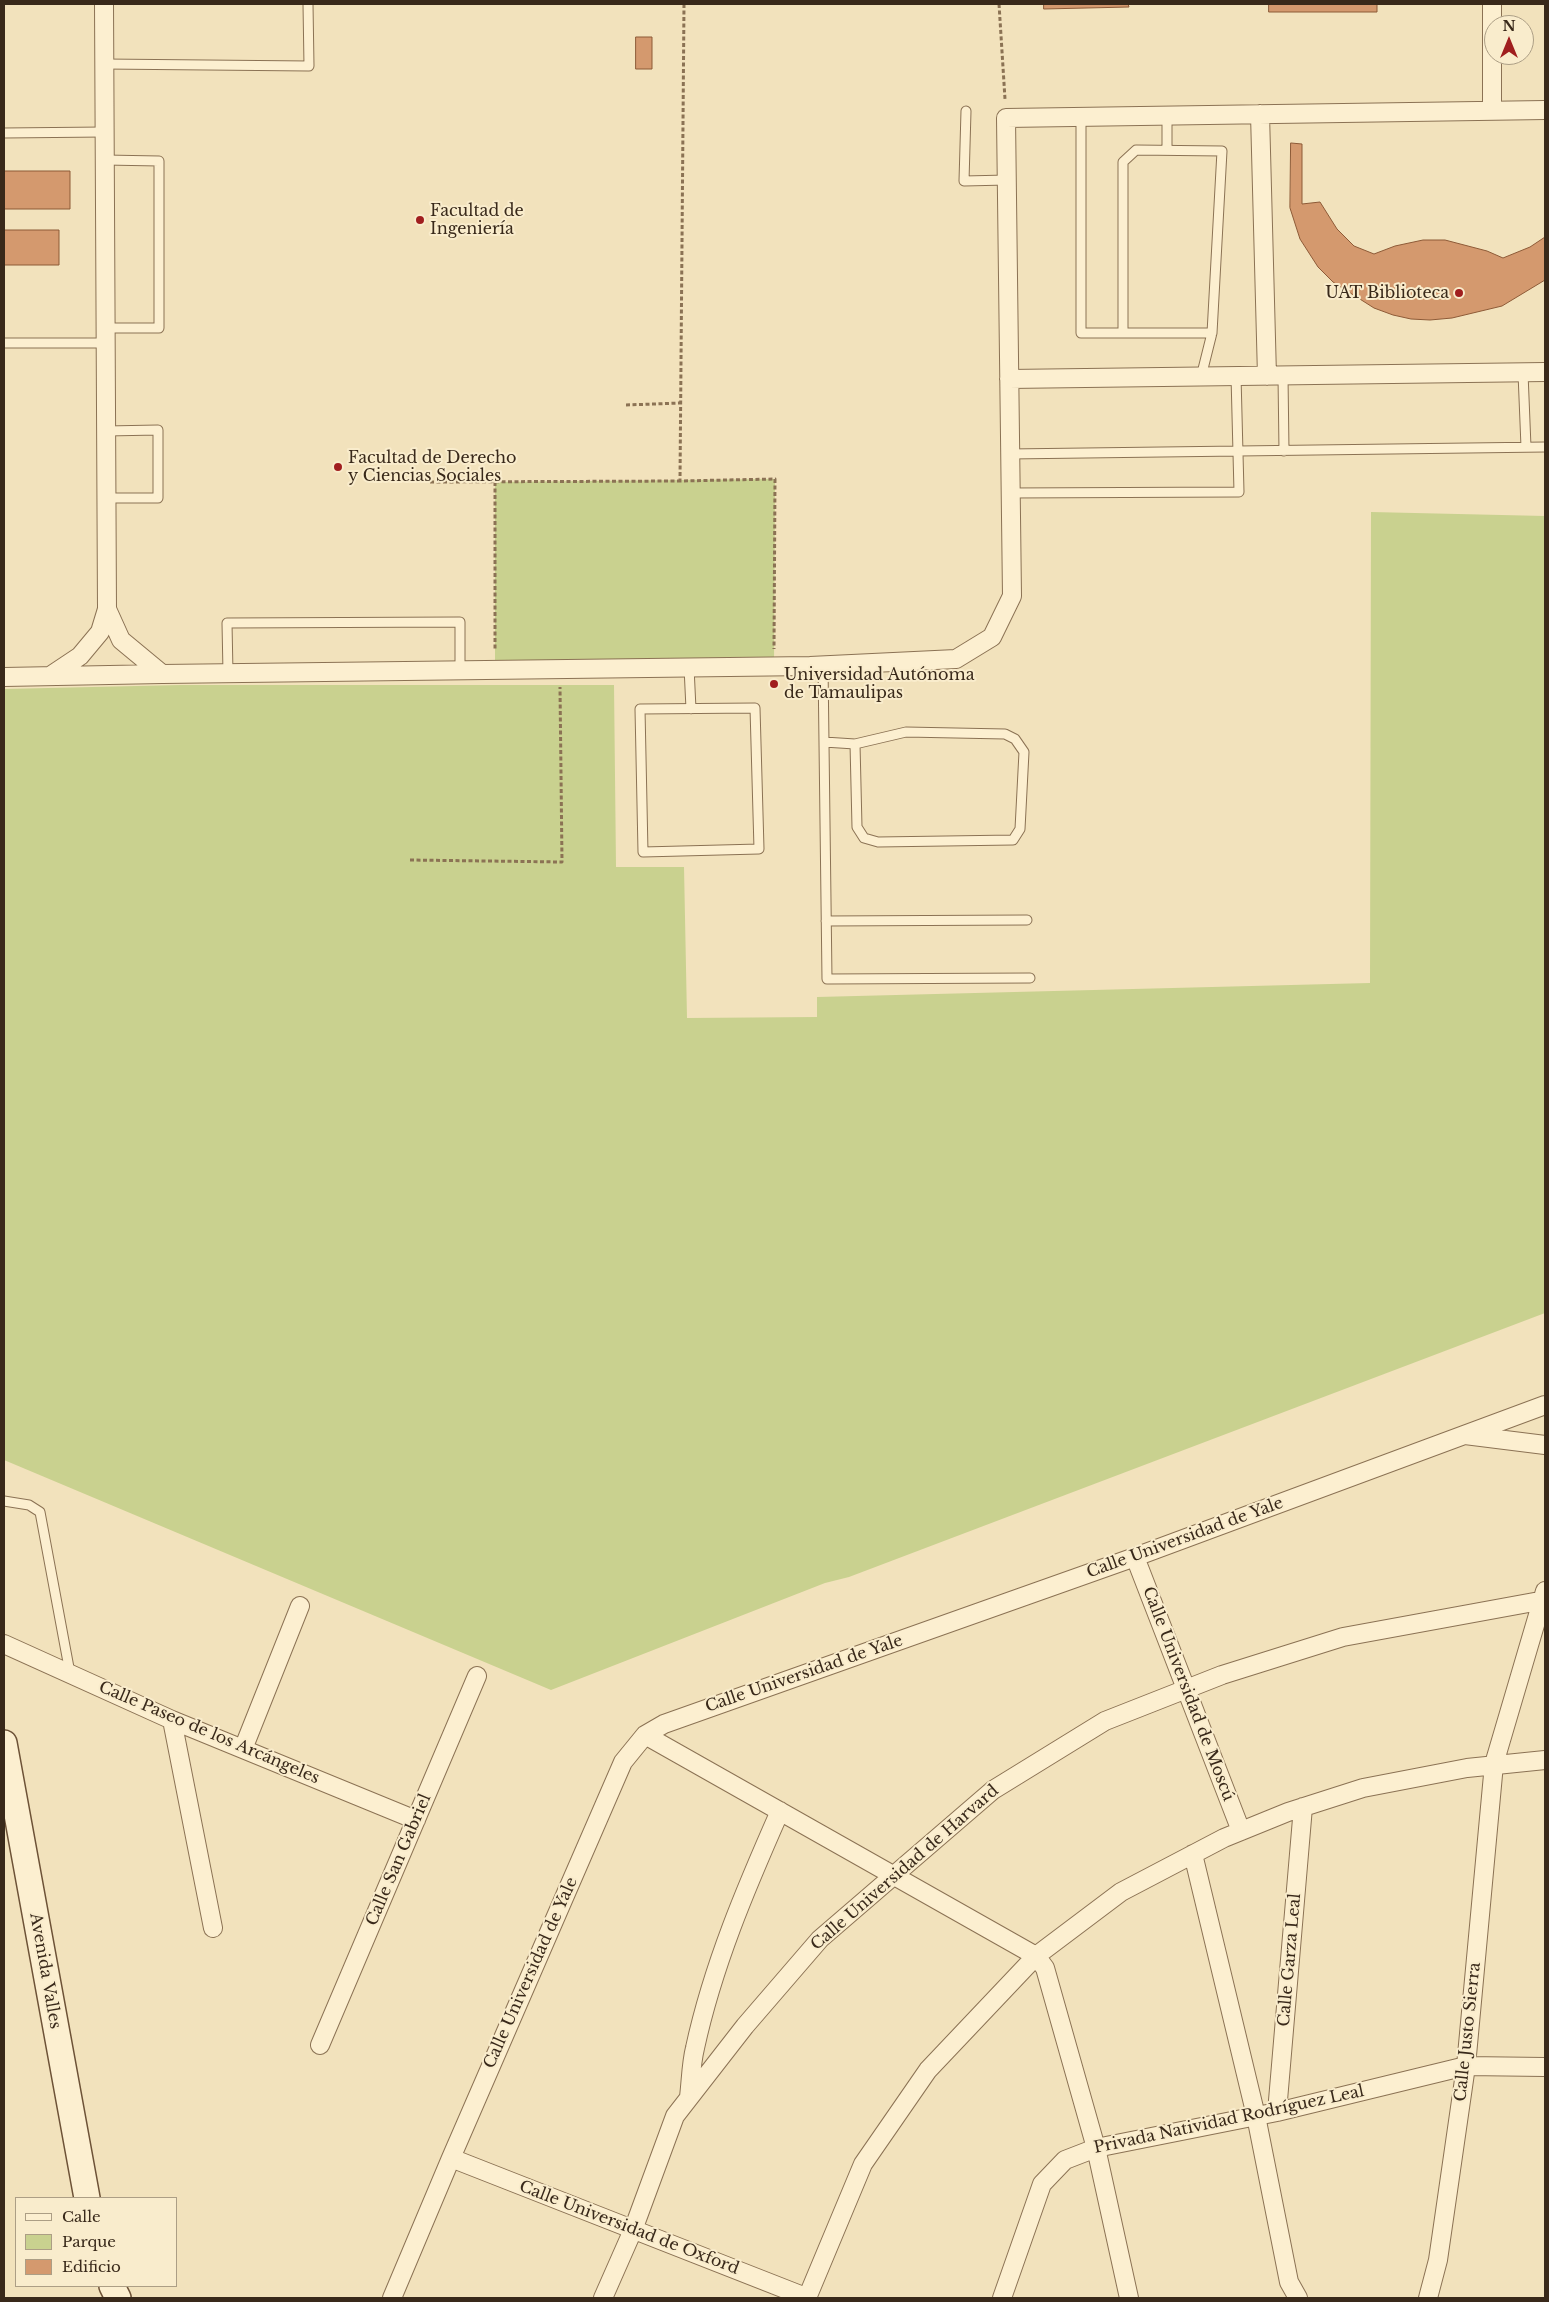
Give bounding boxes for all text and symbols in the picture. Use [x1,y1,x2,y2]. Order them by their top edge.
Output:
north arrow [1484,15,1534,65]
text: N [1502,17,1516,35]
place label: Facultad de Ingeniería [430,201,524,239]
marker: Facultad de Ingeniería [414,214,426,226]
place label: UAT Biblioteca [1325,283,1449,303]
marker: UAT Biblioteca [1453,287,1465,299]
place label: Facultad de Derecho y Ciencias Sociales [348,448,516,486]
marker: Facultad de Derecho y Ciencias Sociales [332,461,344,473]
place label: Universidad Autónoma de Tamaulipas [784,665,975,703]
marker: Universidad Autónoma de Tamaulipas [768,678,780,690]
street label: Calle Universidad de Yale [1084,1493,1286,1583]
street label: Calle Universidad de Moscú [1138,1584,1238,1804]
street label: Calle Universidad de Yale [703,1631,905,1717]
street label: Calle Paseo de los Arcángeles [96,1678,322,1788]
street label: Calle Universidad de Harvard [807,1781,1003,1955]
street label: Calle San Gabriel [363,1791,435,1929]
street label: Calle Universidad de Yale [480,1874,582,2072]
street label: Calle Garza Leal [1275,1893,1305,2027]
street label: Avenida Valles [25,1911,65,2031]
street label: Calle Justo Sierra [1451,1961,1485,2103]
street label: Privada Natividad Rodríguez Leal [1092,2082,1366,2158]
street label: Calle Universidad de Oxford [516,2177,742,2279]
legend [15,2197,178,2287]
text: Calle [62,2207,101,2226]
text: Parque [62,2232,116,2251]
text: Edificio [62,2257,121,2276]

